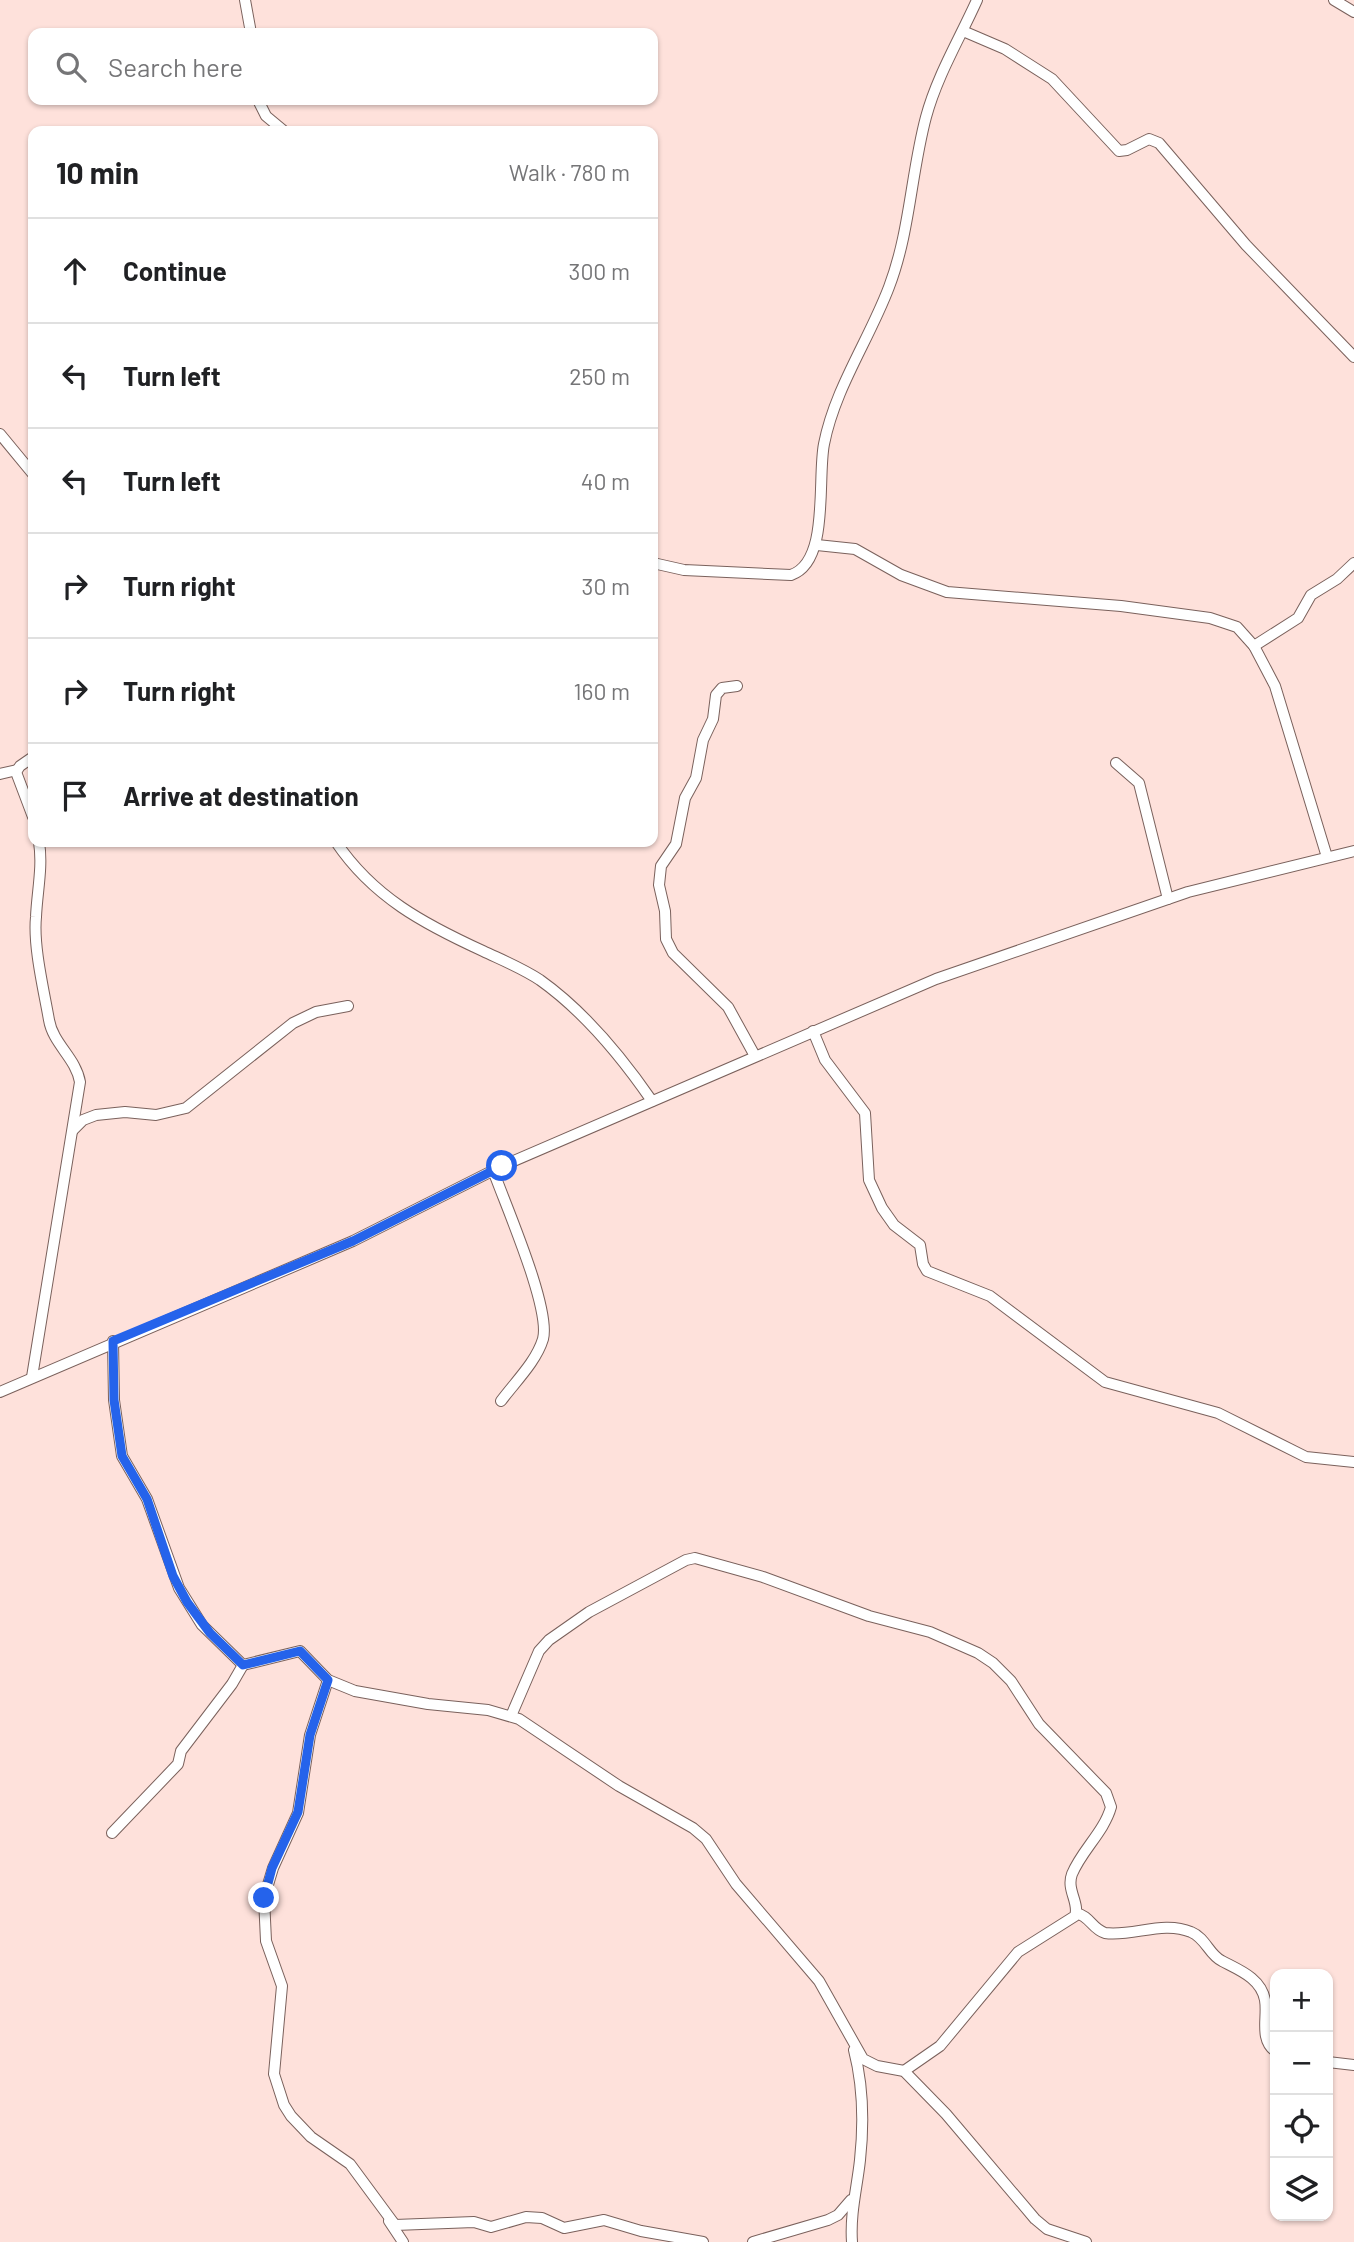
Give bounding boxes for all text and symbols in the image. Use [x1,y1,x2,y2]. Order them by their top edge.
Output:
search box [28,28,658,105]
icon: search [52,48,90,86]
text: Search here [108,51,243,82]
text: 10 min [56,154,139,190]
text: Walk · 780 m [509,158,630,186]
icon: ahead [56,252,94,290]
text: Continue [123,255,227,286]
text: 300 m [569,257,630,285]
icon: left [56,357,94,395]
text: Turn left [123,360,221,391]
text: 250 m [569,362,630,390]
icon: left [56,462,94,500]
text: Turn left [123,465,221,496]
text: 40 m [581,467,630,495]
icon: right [56,567,94,605]
text: Turn right [123,570,236,601]
text: 30 m [582,572,630,600]
icon: right [56,672,94,710]
text: Turn right [123,675,236,706]
text: 160 m [573,677,630,705]
icon: arrive [56,777,94,815]
text: Arrive at destination [123,780,359,811]
route start [486,1150,517,1181]
route end [248,1882,279,1913]
map controls [1270,1969,1333,2221]
button: + [1270,1969,1333,2032]
button: − [1270,2032,1333,2095]
button: locate [1270,2095,1333,2158]
button: layers [1270,2158,1333,2221]

